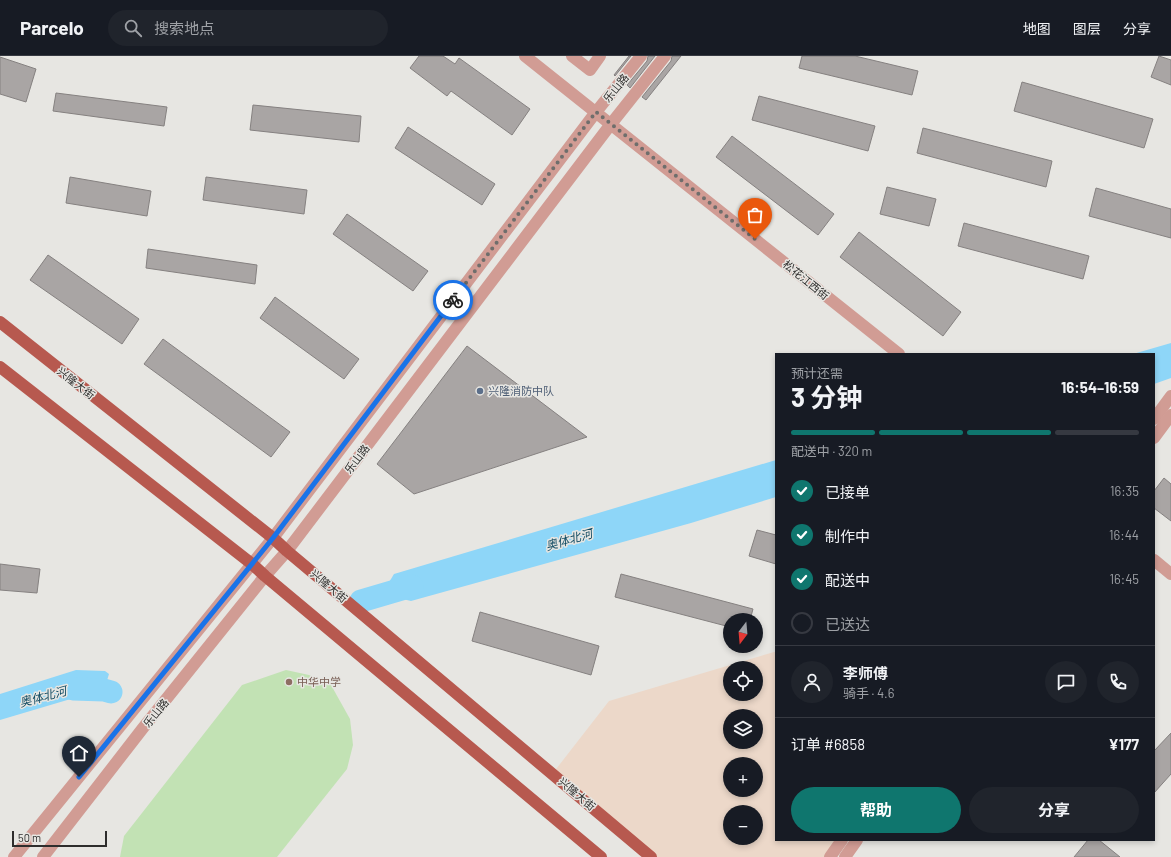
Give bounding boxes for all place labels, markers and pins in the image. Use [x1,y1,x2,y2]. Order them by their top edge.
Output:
pin [738,198,772,239]
place label: 兴隆消防中队 [488,384,554,397]
marker: 兴隆消防中队 [475,386,485,396]
place label: 中华中学 [297,675,341,688]
marker: 中华中学 [284,677,294,687]
pin [62,736,96,777]

